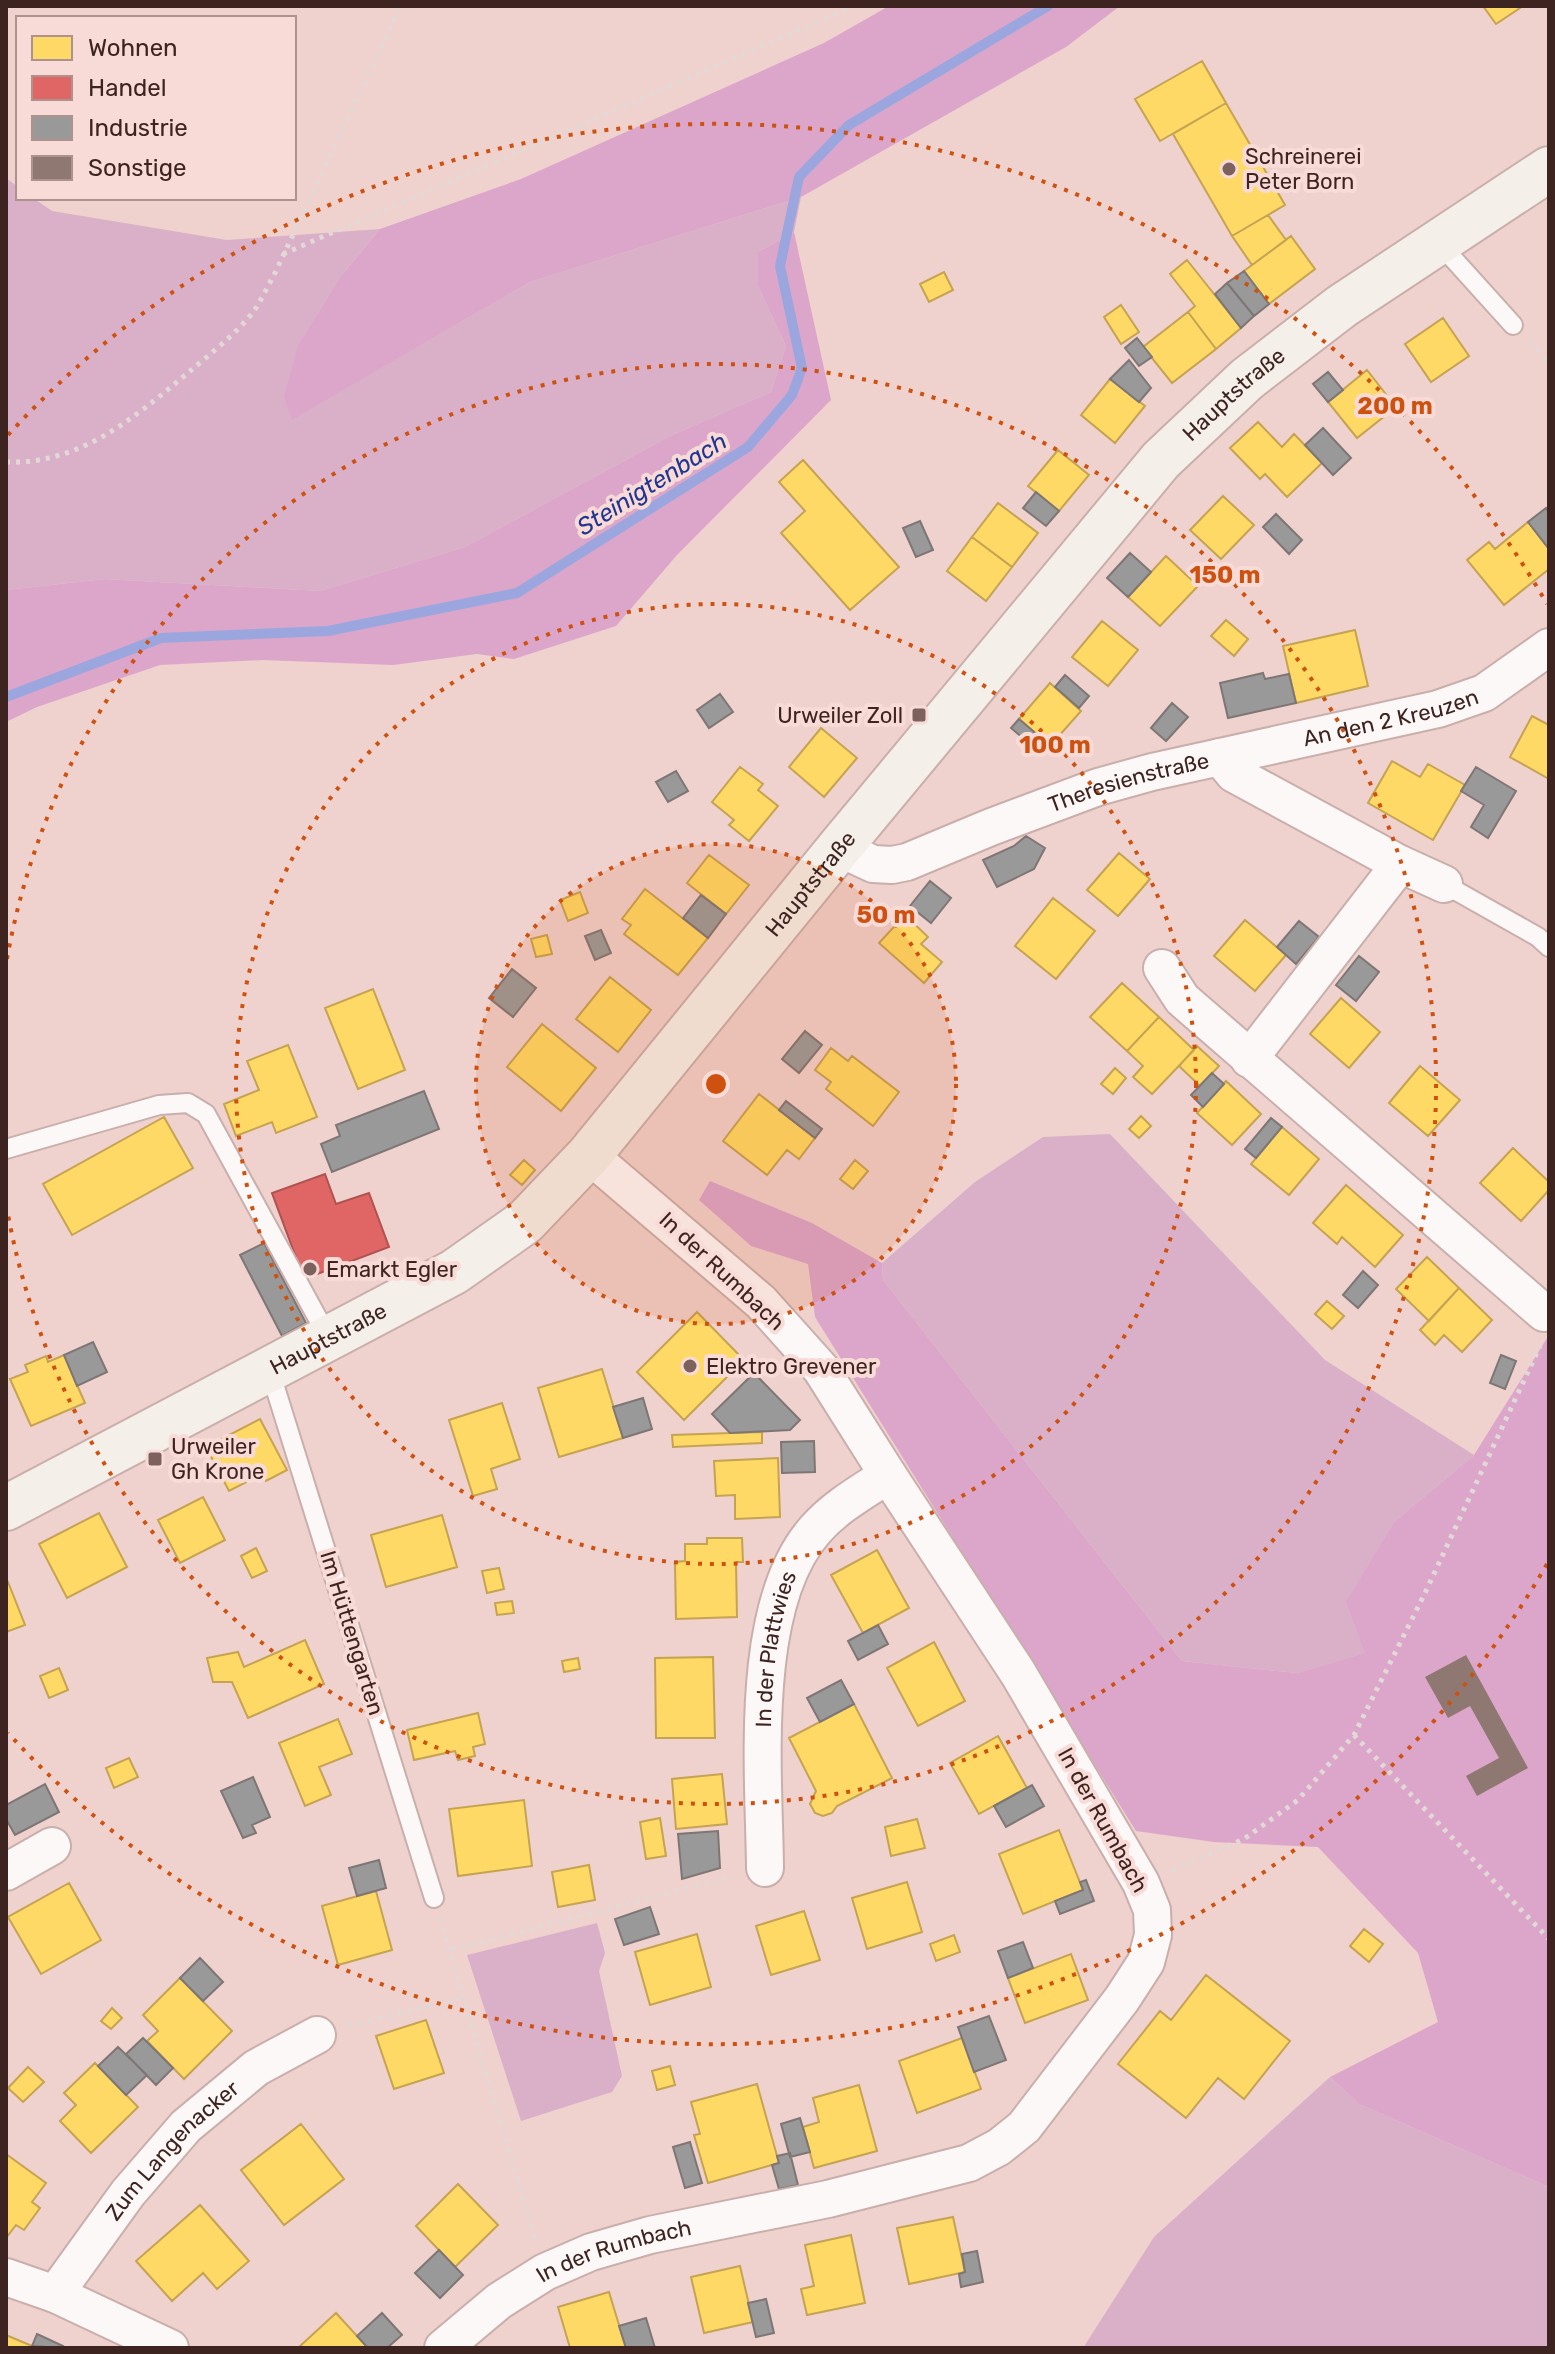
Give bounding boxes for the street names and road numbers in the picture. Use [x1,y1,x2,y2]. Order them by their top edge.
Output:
street label: Hauptstraße [1176,341,1290,447]
street label: An den 2 Kreuzen [1300,683,1482,752]
street label: Theresienstraße [1044,746,1211,818]
street label: Hauptstraße [759,825,861,942]
street label: In der Rumbach [654,1206,790,1336]
street label: Hauptstraße [265,1297,391,1380]
street label: Im Hüttengarten [314,1547,390,1719]
street label: In der Plattwies [749,1567,802,1728]
street label: In der Rumbach [1052,1743,1154,1897]
street label: Zum Langenacker [99,2074,245,2226]
street label: In der Rumbach [531,2214,694,2288]

